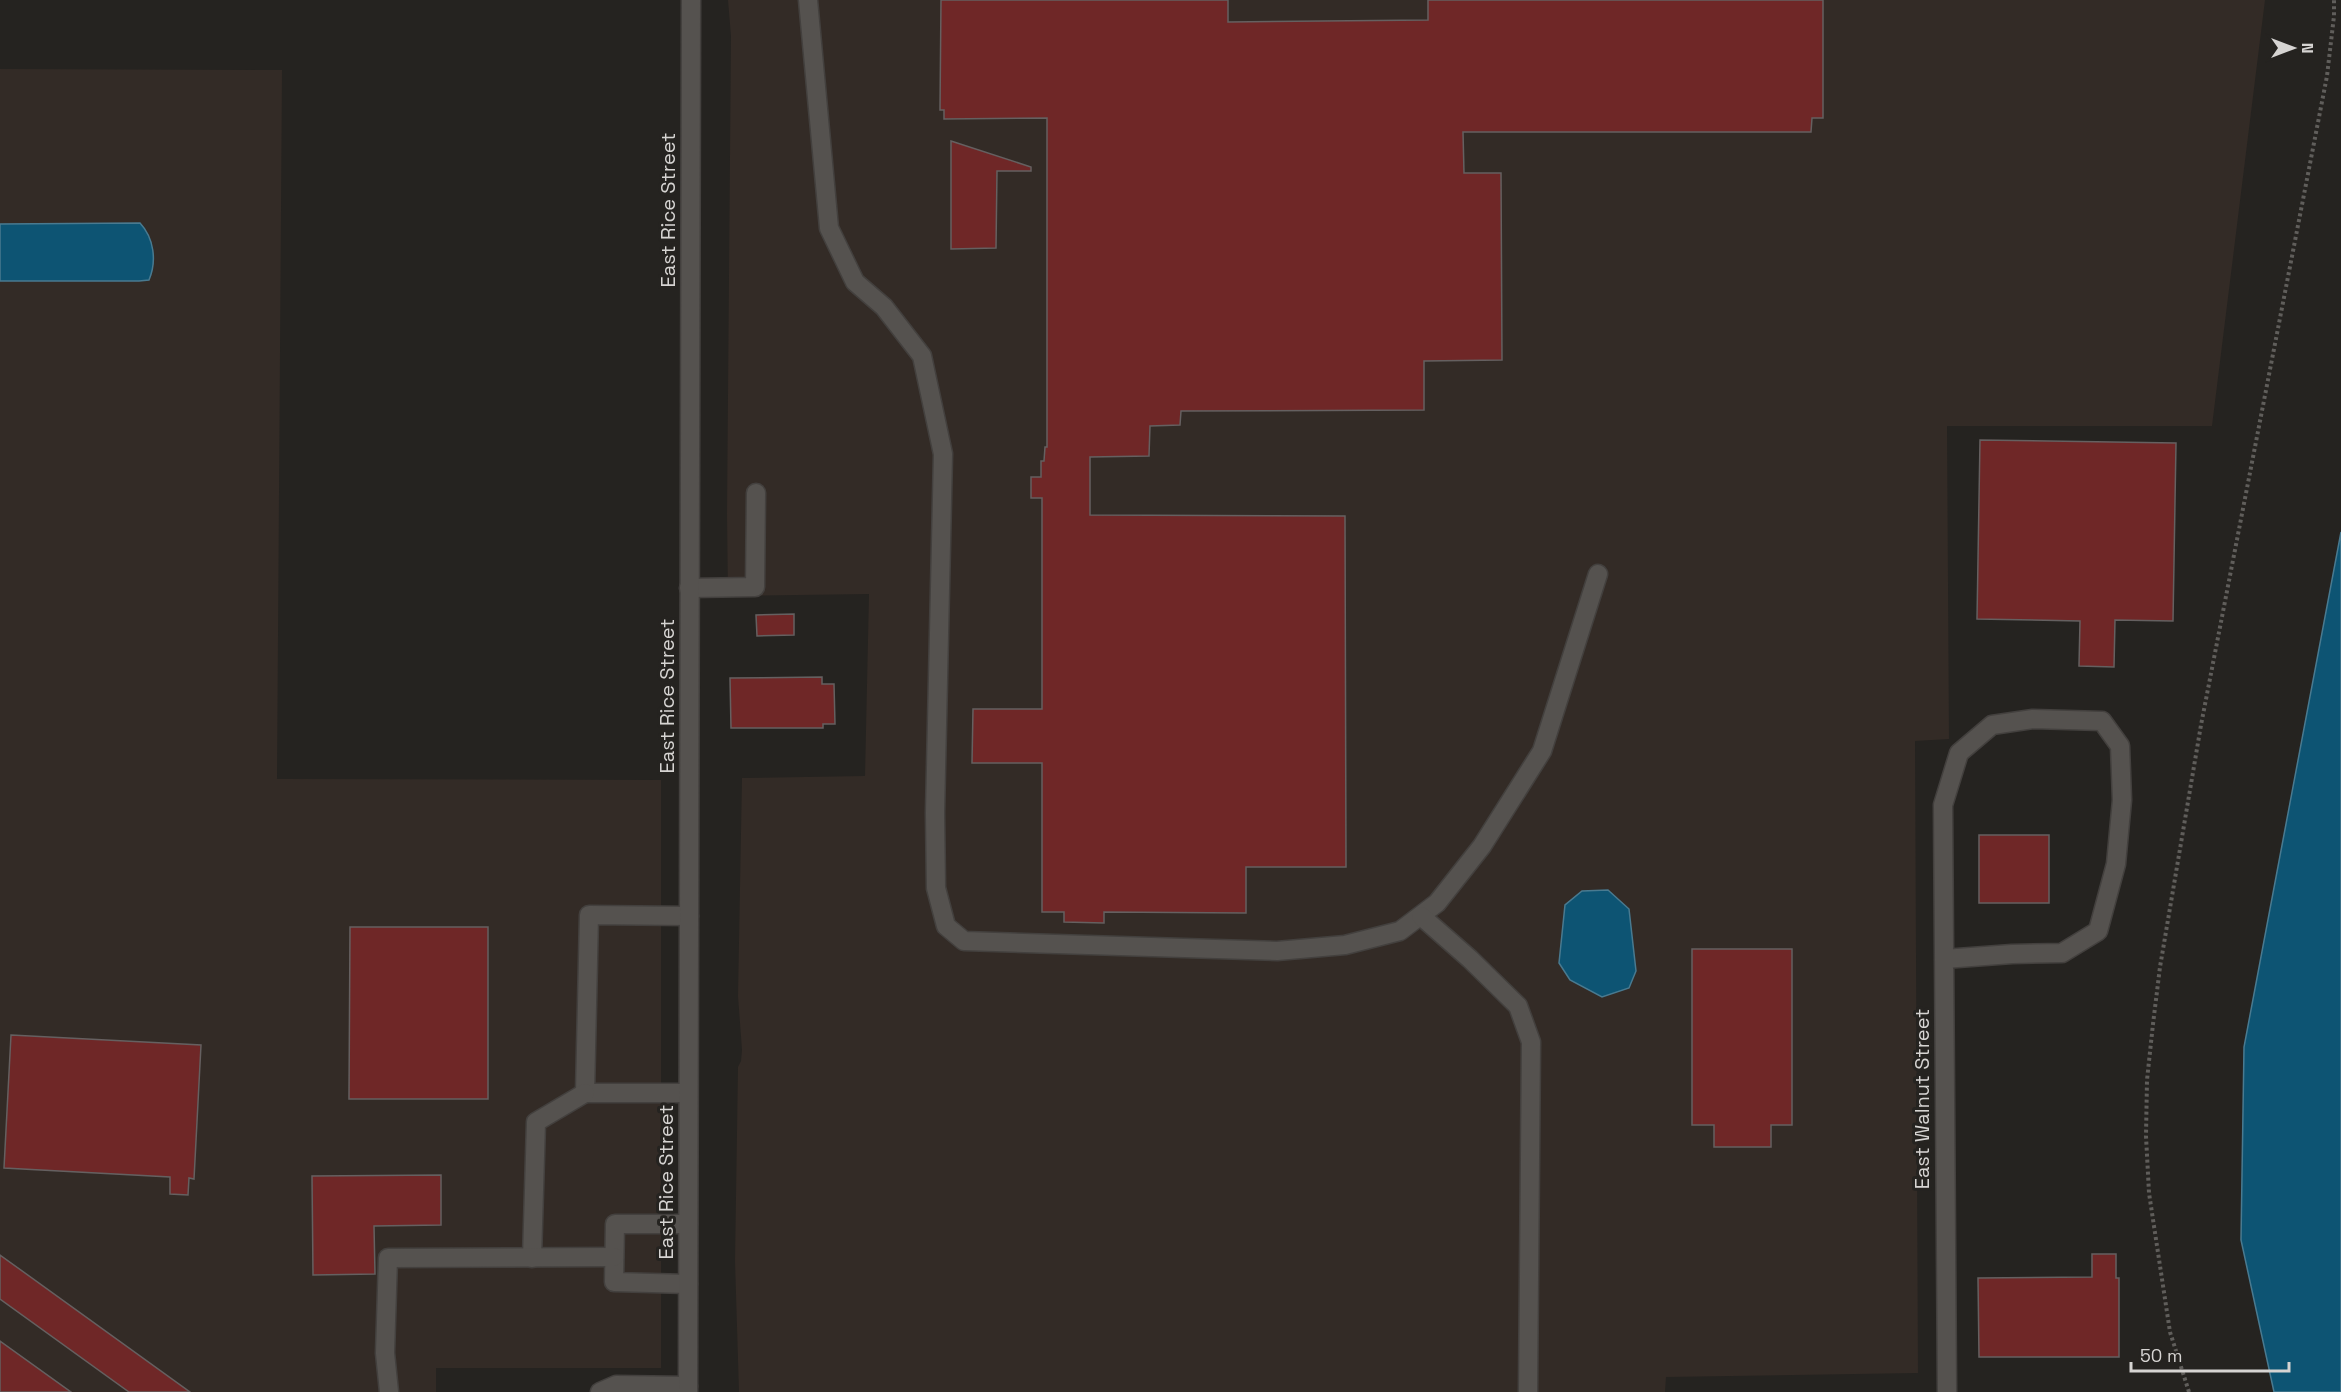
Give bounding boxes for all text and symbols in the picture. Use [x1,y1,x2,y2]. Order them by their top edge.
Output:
north arrow [2263,18,2323,78]
text: N [2297,43,2318,53]
street label: East Rice Street [655,133,681,287]
street label: East Rice Street [654,619,680,773]
street label: East Walnut Street [1909,1009,1935,1189]
street label: East Rice Street [653,1105,679,1259]
scale bar [2131,1335,2288,1373]
text: 50 m [2140,1344,2182,1367]

